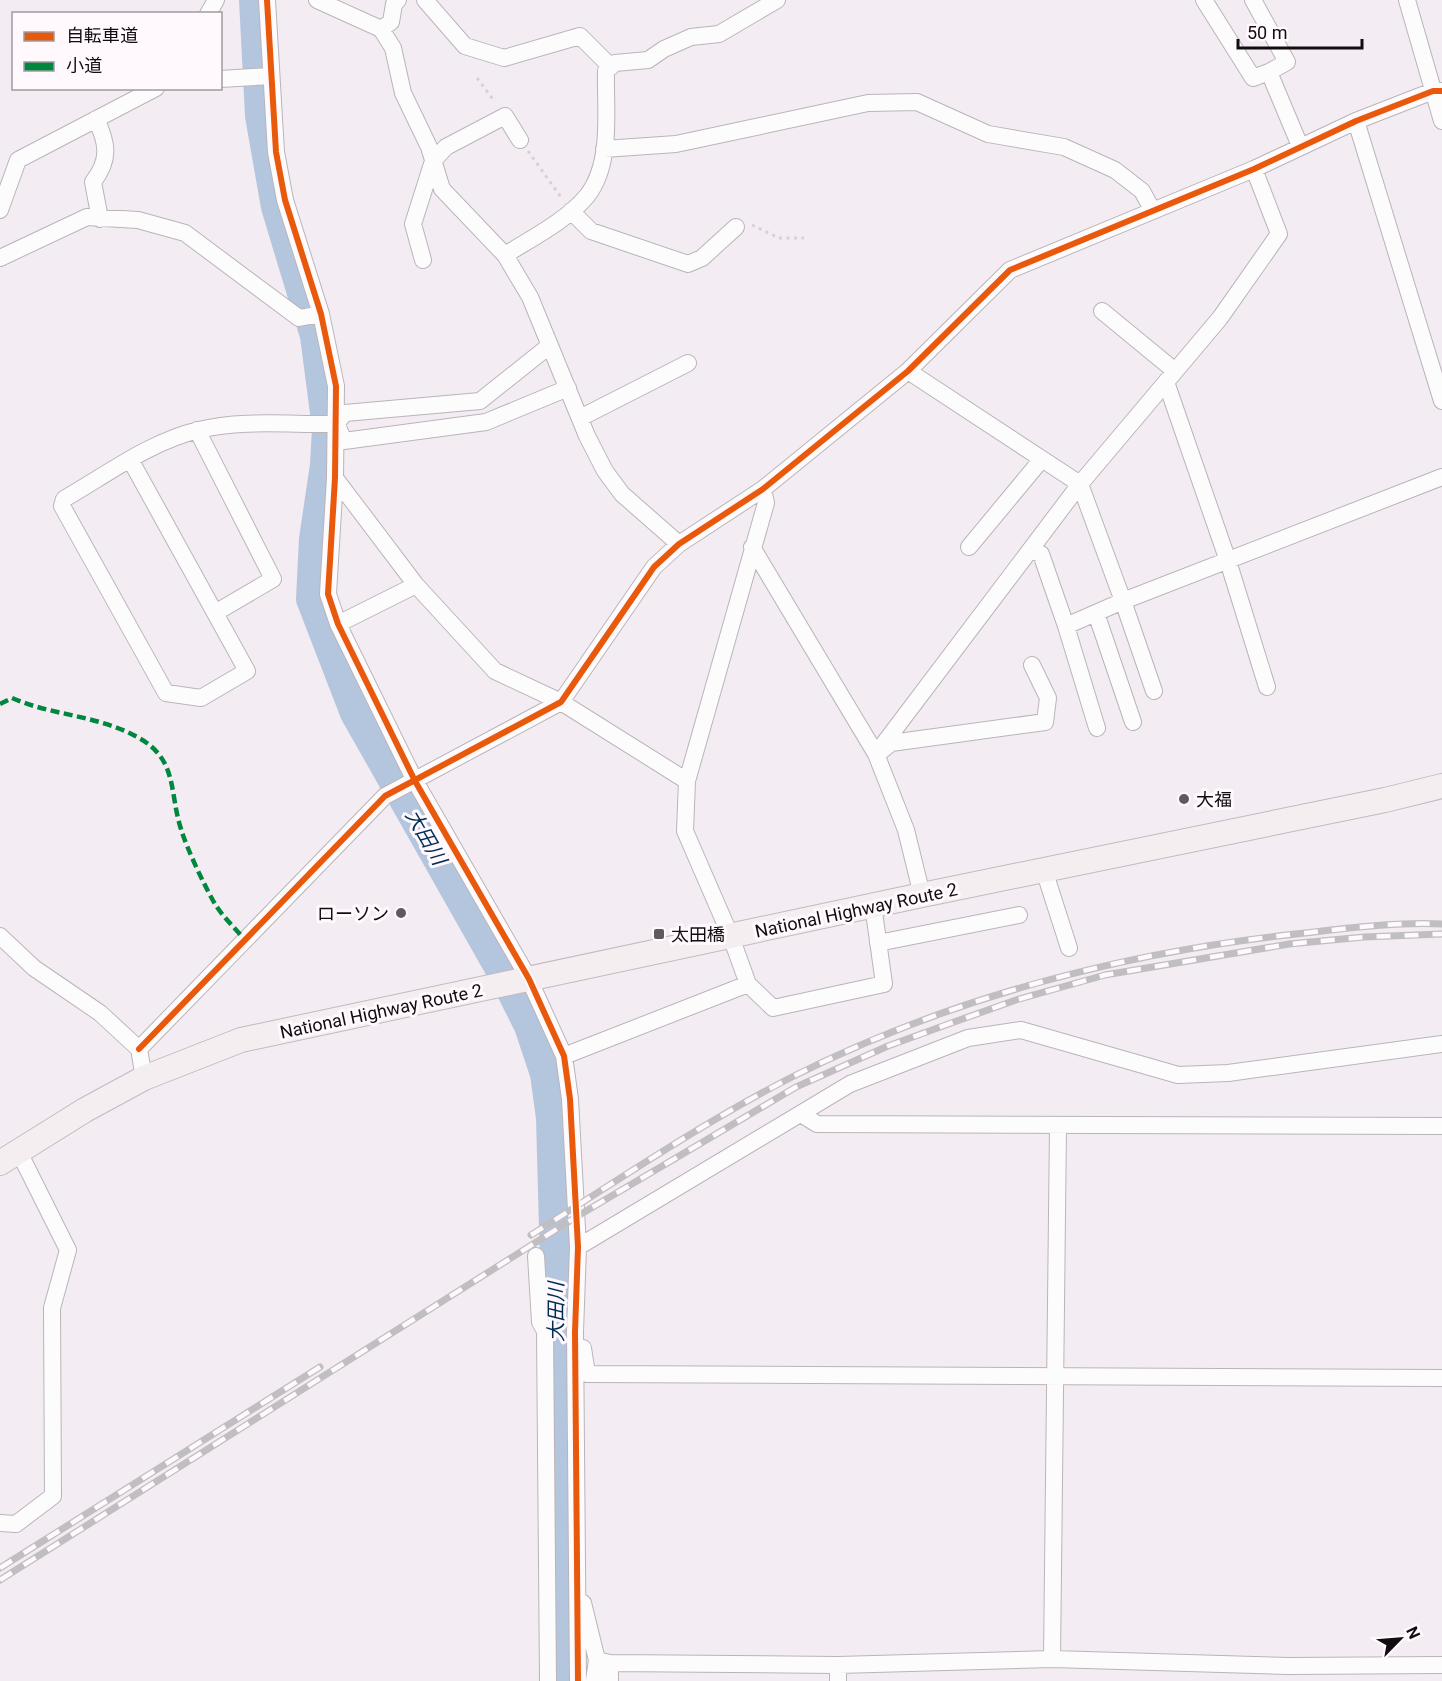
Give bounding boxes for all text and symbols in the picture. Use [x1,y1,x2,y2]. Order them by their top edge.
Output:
legend [12,12,222,90]
scale bar [1238,12,1362,50]
text: 50 m [1247,22,1287,43]
text: 自転車道 [66,25,138,46]
text: 小道 [66,55,102,76]
place label: 大福 [1196,789,1232,810]
marker: 大福 [1177,792,1191,806]
water label: 大田川 [401,805,452,871]
street label: National Highway Route 2 [753,878,959,942]
place label: ローソン [317,903,389,924]
marker: ローソン [394,906,408,920]
place label: 太田橋 [671,924,725,945]
marker: 太田橋 [652,927,666,941]
street label: National Highway Route 2 [278,979,484,1043]
water label: 大田川 [544,1280,568,1342]
north arrow [1370,1609,1430,1669]
text: N [1402,1624,1424,1642]

